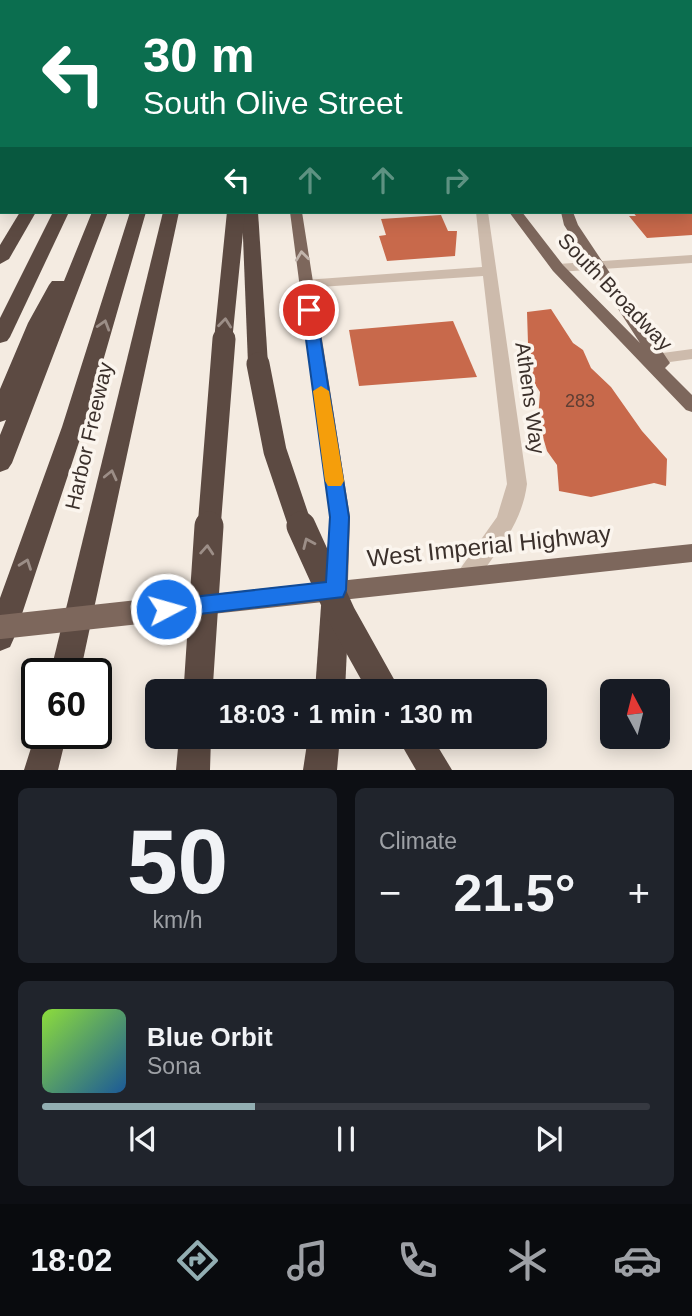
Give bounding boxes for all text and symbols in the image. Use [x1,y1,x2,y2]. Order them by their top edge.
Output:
icon: left [28,28,119,119]
text: 30 m [143,28,255,82]
text: South Olive Street [143,85,403,121]
icon: left [218,161,256,199]
icon: ahead [291,161,329,199]
icon: ahead [364,161,402,199]
icon: right [437,161,475,199]
street label: South Broadway [554,228,677,355]
one-way arrow [294,250,309,261]
pin [279,280,339,340]
icon: arrive [290,291,328,329]
one-way arrow [217,317,232,328]
one-way arrow [96,319,111,331]
street label: Athens Way [511,341,550,456]
street label: Harbor Freeway [60,359,117,512]
house number: 283 [565,391,595,411]
one-way arrow [102,469,117,481]
street label: West Imperial Highway [366,519,612,572]
one-way arrow [302,538,316,551]
one-way arrow [200,544,215,555]
one-way arrow [18,559,32,571]
position arrow [129,572,203,646]
speed limit sign: 60 [21,658,112,749]
north arrow [600,679,670,749]
map controls [600,679,670,749]
text: 18:03 · 1 min · 130 m [219,699,473,729]
text: 50 [127,811,228,912]
text: Climate [379,828,457,854]
text: 21.5° [453,864,576,922]
text: − [379,872,401,914]
text: + [628,872,650,914]
text: km/h [153,907,202,933]
text: Blue Orbit [147,1022,273,1052]
text: Sona [147,1053,201,1079]
icon: previous [124,1120,162,1158]
icon: pause [327,1120,365,1158]
icon: next [530,1120,568,1158]
icon: directions [173,1236,222,1285]
icon: music [283,1236,332,1285]
icon: phone [393,1236,442,1285]
icon: climate [503,1236,552,1285]
icon: car [613,1236,662,1285]
text: 18:02 [30,1242,112,1278]

